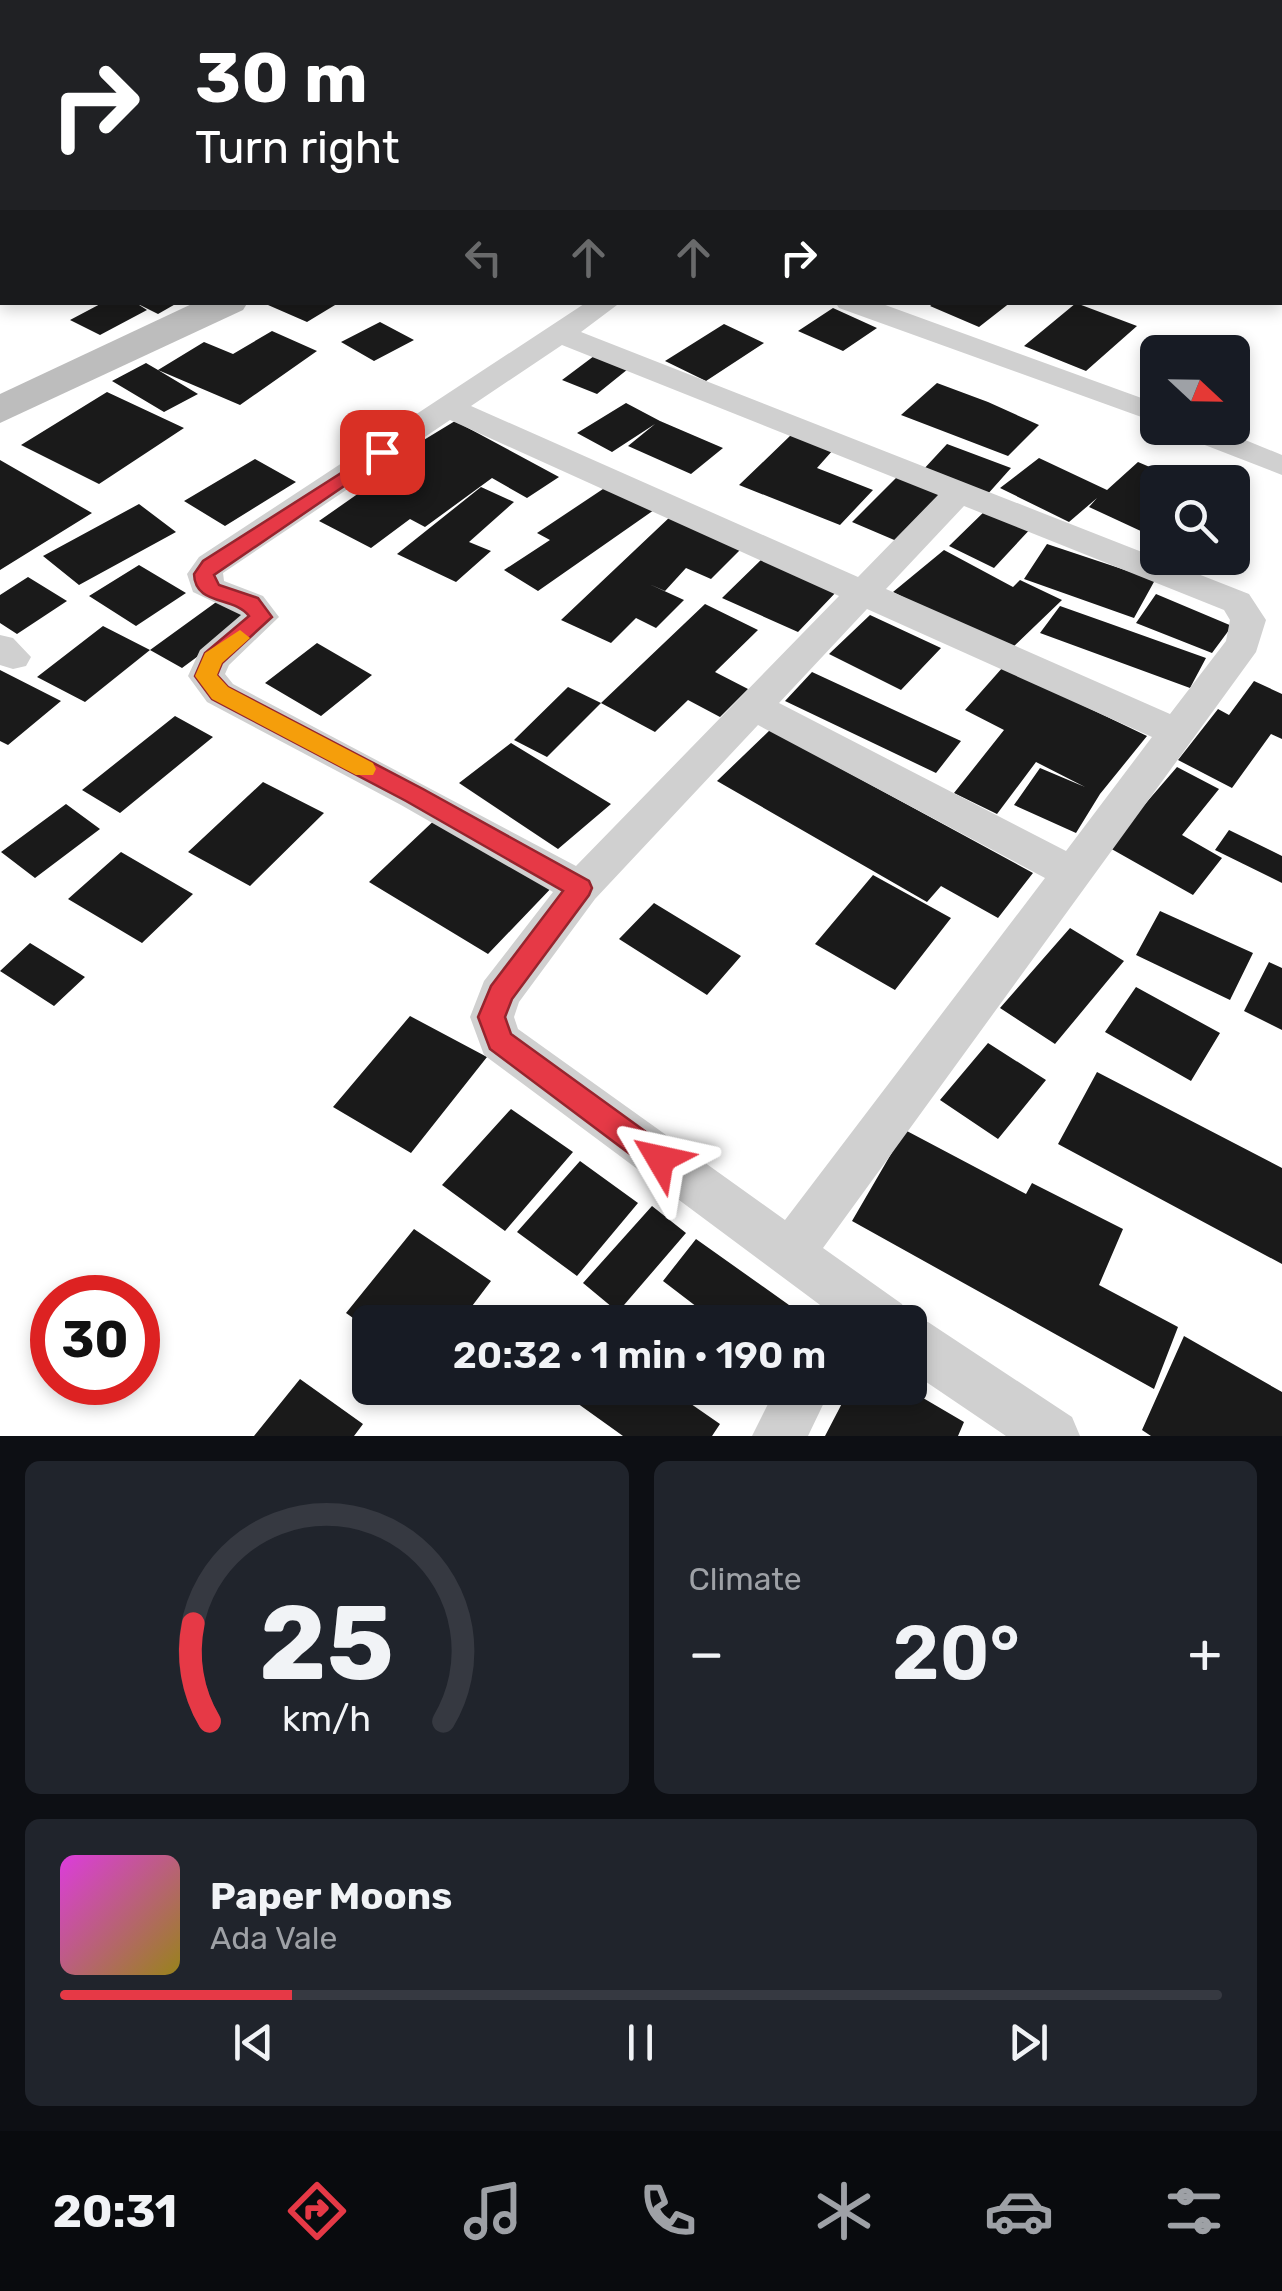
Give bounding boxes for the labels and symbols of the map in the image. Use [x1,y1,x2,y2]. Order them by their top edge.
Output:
north arrow [1140,335,1250,445]
pin [340,410,425,495]
position arrow [608,1107,712,1211]
speed limit sign: 30 [30,1275,160,1405]

